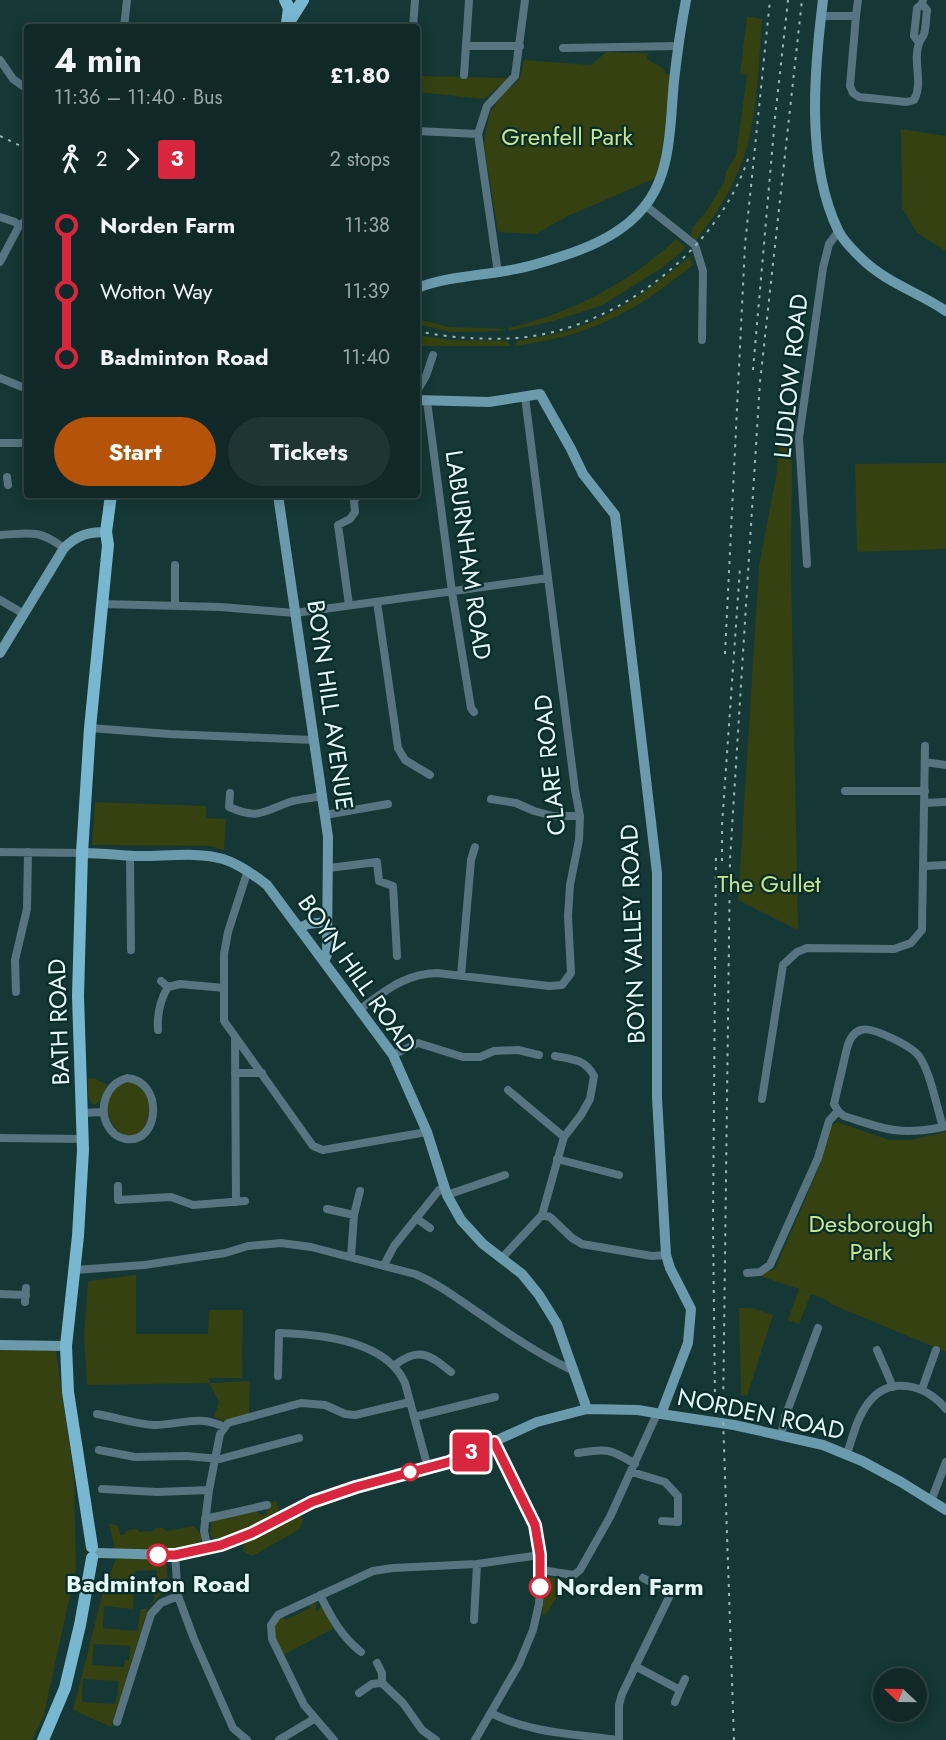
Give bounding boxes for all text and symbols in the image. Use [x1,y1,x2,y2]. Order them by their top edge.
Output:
text: 4 min [54,37,142,84]
text: £1.80 [330,59,390,91]
text: 11:36 – 11:40 · Bus [54,83,223,112]
park label: Grenfell Park [501,119,633,154]
icon: walk [54,143,87,176]
icon: forward [116,143,149,176]
text: 3 [170,144,183,174]
text: 2 [96,145,107,174]
text: 2 stops [329,145,390,174]
text: Norden Farm [100,209,235,241]
text: 11:38 [344,211,390,240]
text: Wotton Way [100,275,213,307]
text: 11:39 [344,277,390,306]
street label: LUDLOW ROAD [764,292,817,460]
text: Badminton Road [100,341,269,373]
text: 11:40 [342,343,390,372]
button: Start [54,417,216,486]
button: Tickets [228,417,390,486]
street label: LABURNHAM ROAD [436,448,501,662]
street label: BOYN HILL AVENUE [298,598,363,812]
street label: CLARE ROAD [525,693,574,837]
street label: BOYN VALLEY ROAD [611,824,654,1044]
park label: The Gullet [717,866,821,901]
street label: BOYN HILL ROAD [290,887,425,1060]
street label: BATH ROAD [39,958,78,1086]
park label: Desborough Park [809,1206,934,1269]
street label: NORDEN ROAD [674,1379,848,1448]
line badge: 3 [452,1432,490,1472]
text: 3 [464,1437,478,1467]
unlabelled marker [401,1463,419,1481]
marker: Badminton Road [147,1544,169,1566]
place label: Badminton Road [66,1566,250,1601]
place label: Norden Farm [556,1569,704,1604]
marker: Norden Farm [529,1576,551,1598]
north arrow [873,1668,927,1722]
map controls [873,1668,927,1722]

